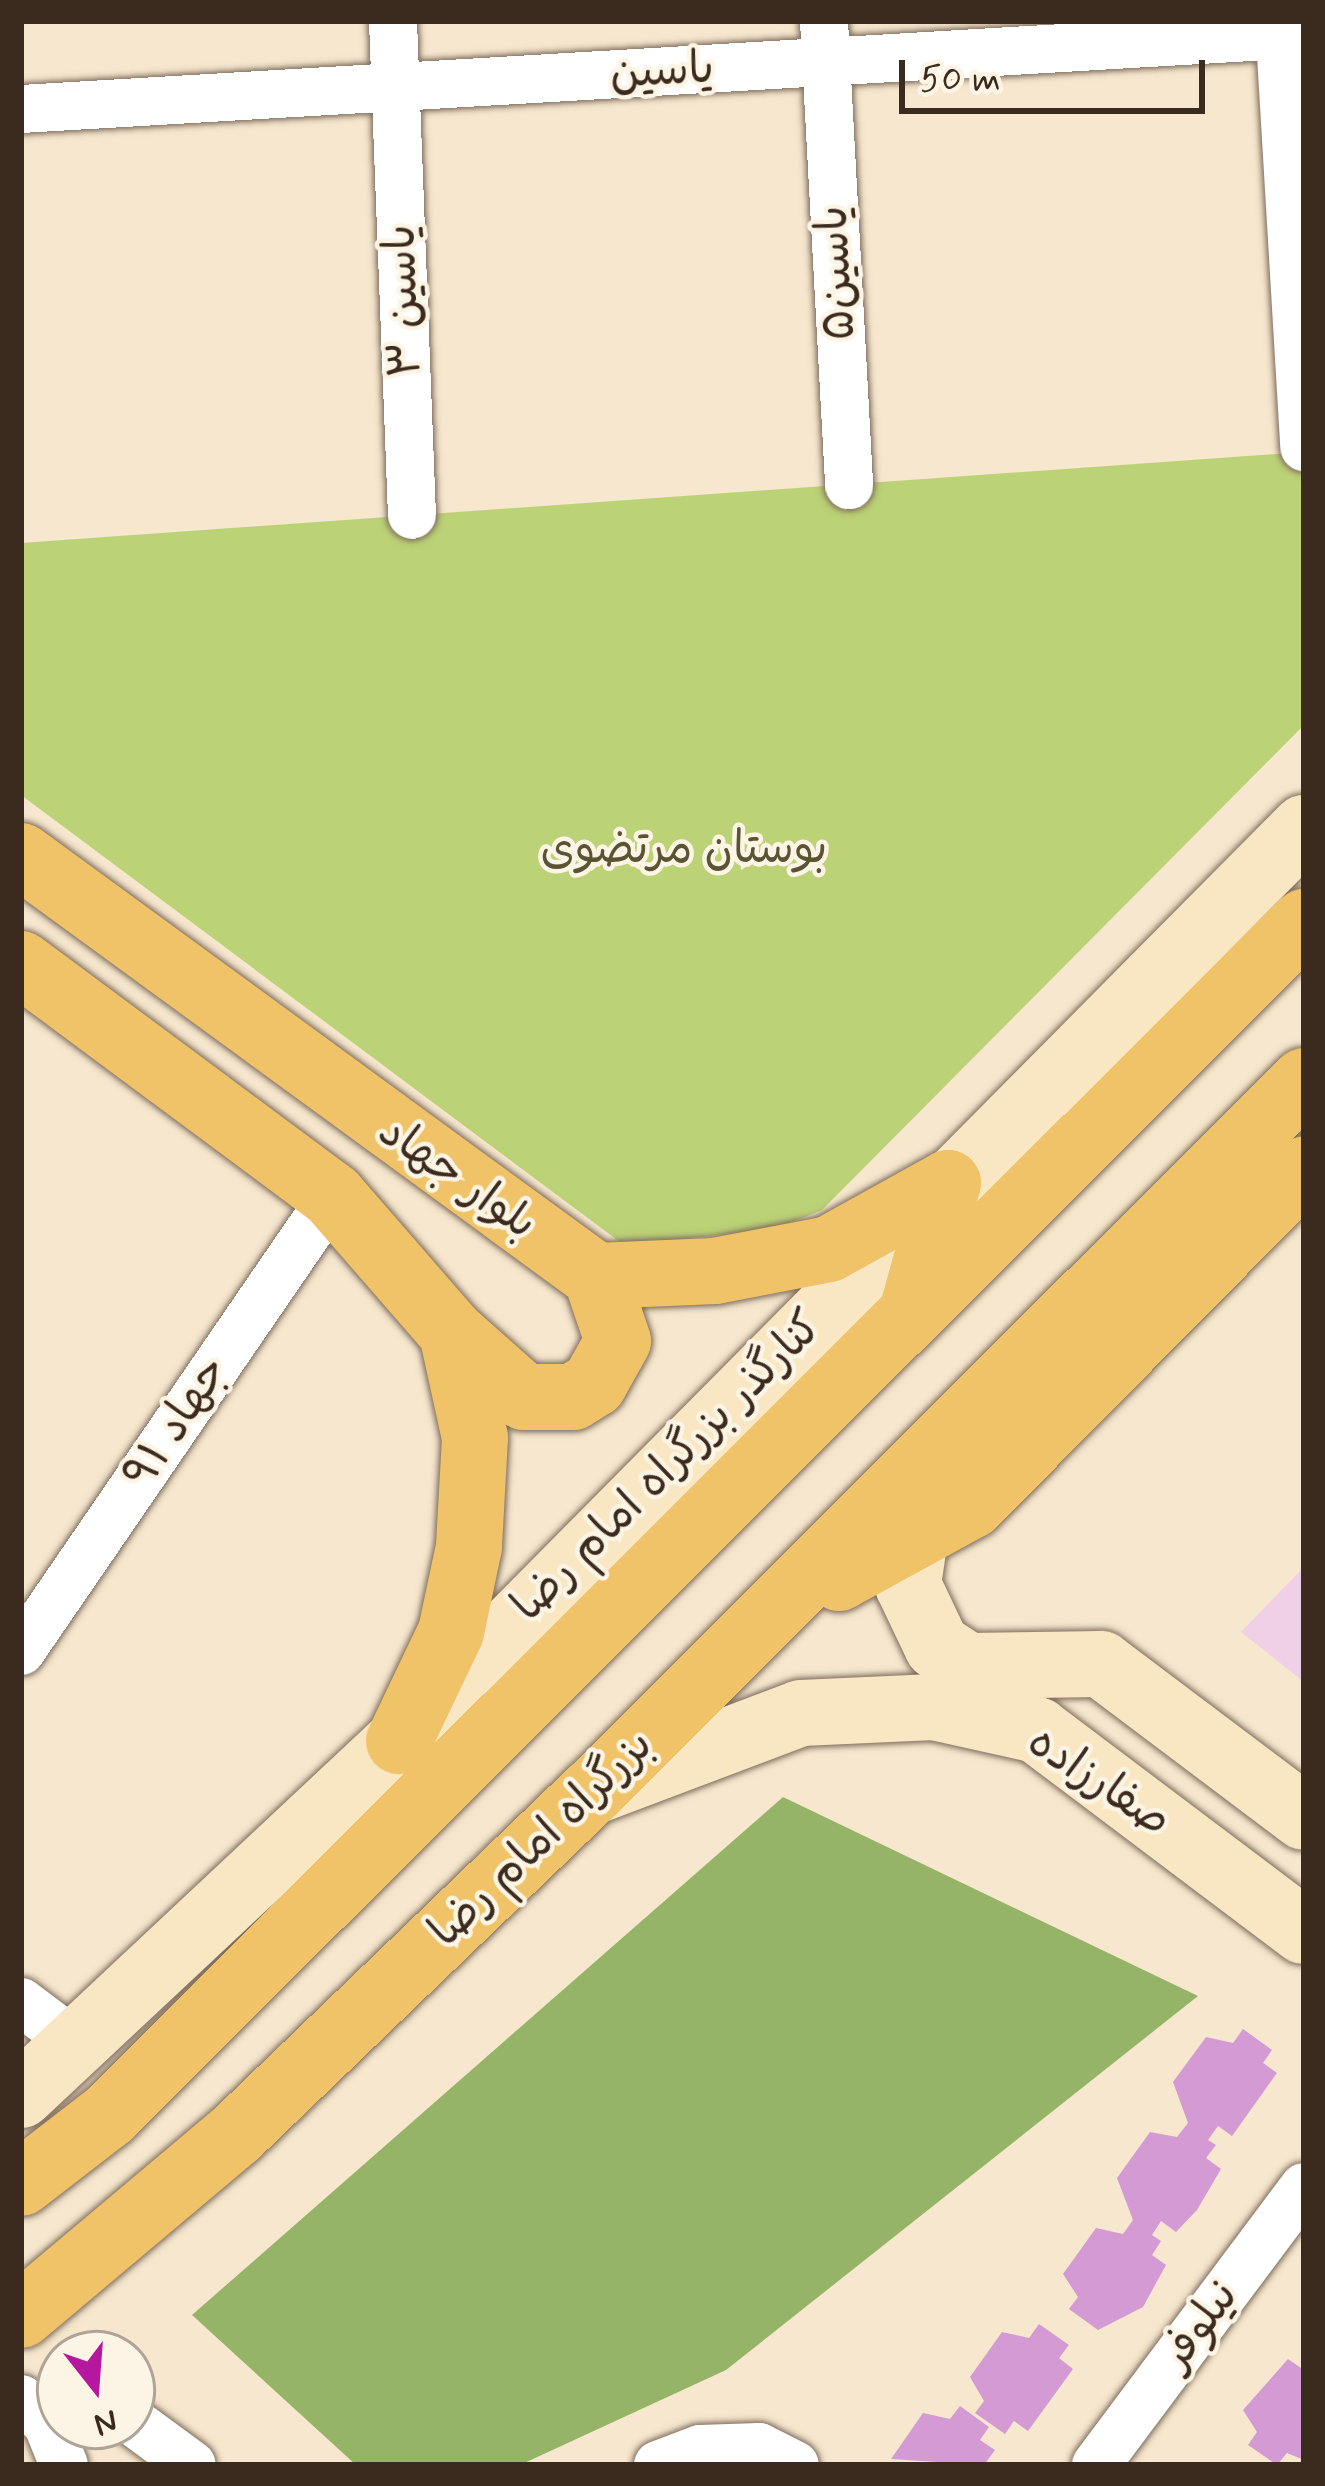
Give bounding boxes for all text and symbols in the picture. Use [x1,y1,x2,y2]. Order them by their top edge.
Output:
scale bar [905,36,1211,110]
street label: یاسین [609,42,715,102]
text: 50 m [920,57,1001,104]
street label: یاسین۵ [806,204,868,342]
street label: یاسین ۳ [374,224,434,378]
park label: بوستان مرتضوی [541,823,827,877]
street label: بلوار جهاد [368,1104,546,1252]
street label: کنارگذر بزرگراه امام رضا [502,1301,834,1633]
street label: جهاد ۹۱ [113,1346,241,1500]
street label: صفارزاده [1017,1715,1181,1849]
street label: بزرگراه امام رضا [419,1719,665,1959]
street label: نیلوفر [1149,2271,1251,2381]
north arrow [36,2330,156,2450]
text: N [89,2397,123,2446]

